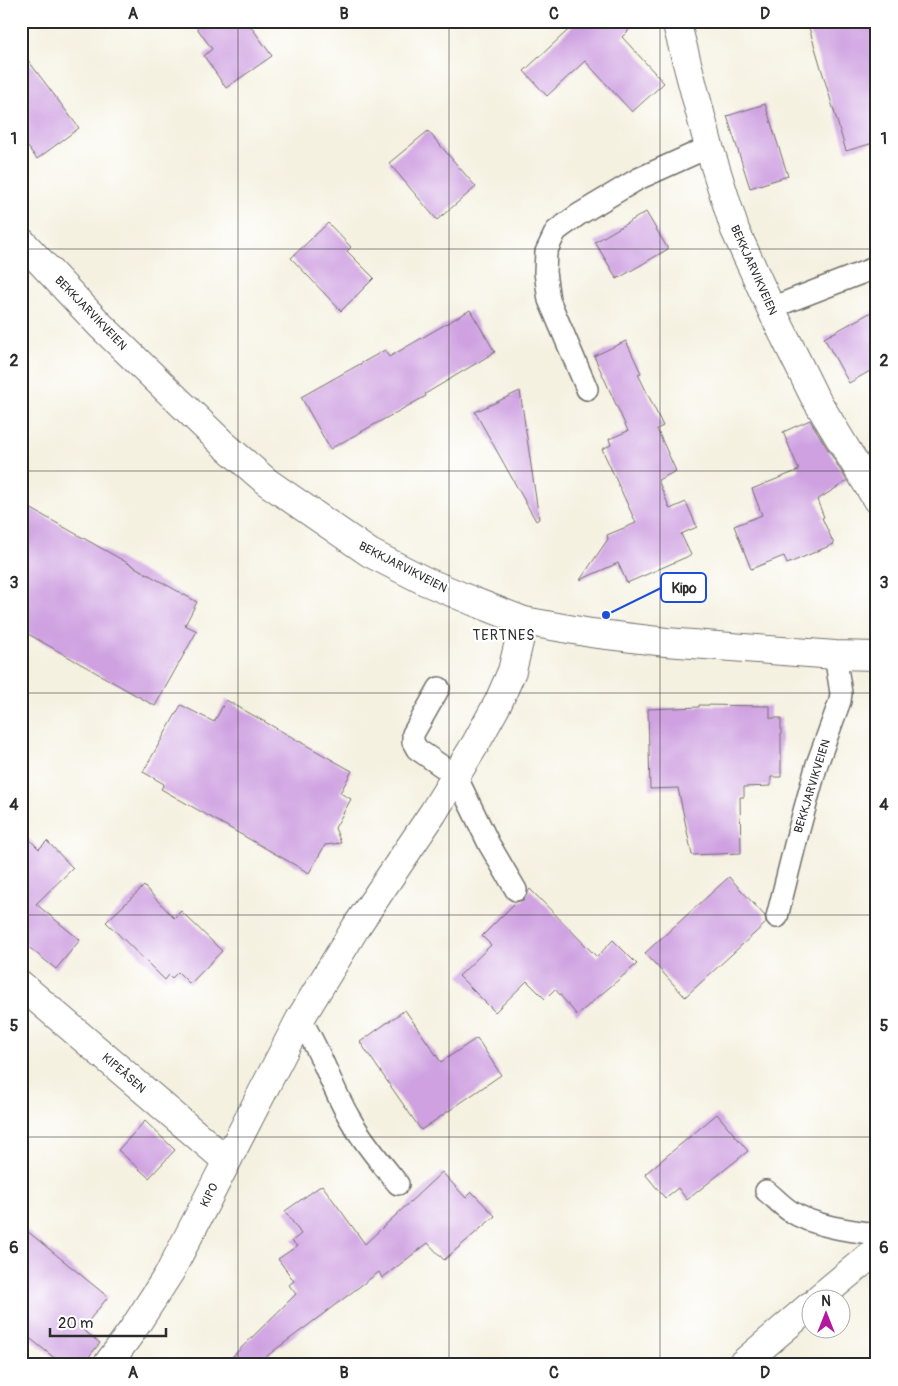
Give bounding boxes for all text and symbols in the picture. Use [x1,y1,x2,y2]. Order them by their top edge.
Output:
text: A [128,4,139,24]
text: B [339,4,349,24]
text: C [549,4,559,24]
text: D [760,4,770,24]
text: 1 [11,129,17,149]
text: 1 [881,129,887,149]
street label: BEKKJARVIKVEIEN [727,223,780,318]
street label: BEKKJARVIKVEIEN [51,273,130,354]
text: 2 [10,351,19,371]
text: 2 [880,351,889,371]
street label: BEKKJARVIKVEIEN [356,539,449,596]
text: 3 [10,573,19,593]
callout: Kipo [661,573,706,602]
text: 3 [880,573,889,593]
text: Kipo [671,580,697,597]
district label: TERTNES [473,627,535,644]
street label: BEKKJARVIKVEIEN [791,737,834,835]
text: 4 [9,795,19,815]
text: 4 [879,795,889,815]
text: 5 [10,1016,19,1036]
text: 5 [880,1016,889,1036]
street label: KIPEÅSEN [99,1050,149,1096]
street label: KIPO [197,1180,222,1210]
text: 6 [9,1238,19,1258]
text: 6 [879,1238,889,1258]
north arrow [800,1288,850,1338]
text: N [821,1293,831,1310]
scale bar [50,1306,166,1338]
text: 20 m [58,1314,93,1333]
text: A [128,1363,139,1383]
text: B [339,1363,349,1383]
text: C [549,1363,559,1383]
text: D [760,1363,770,1383]

